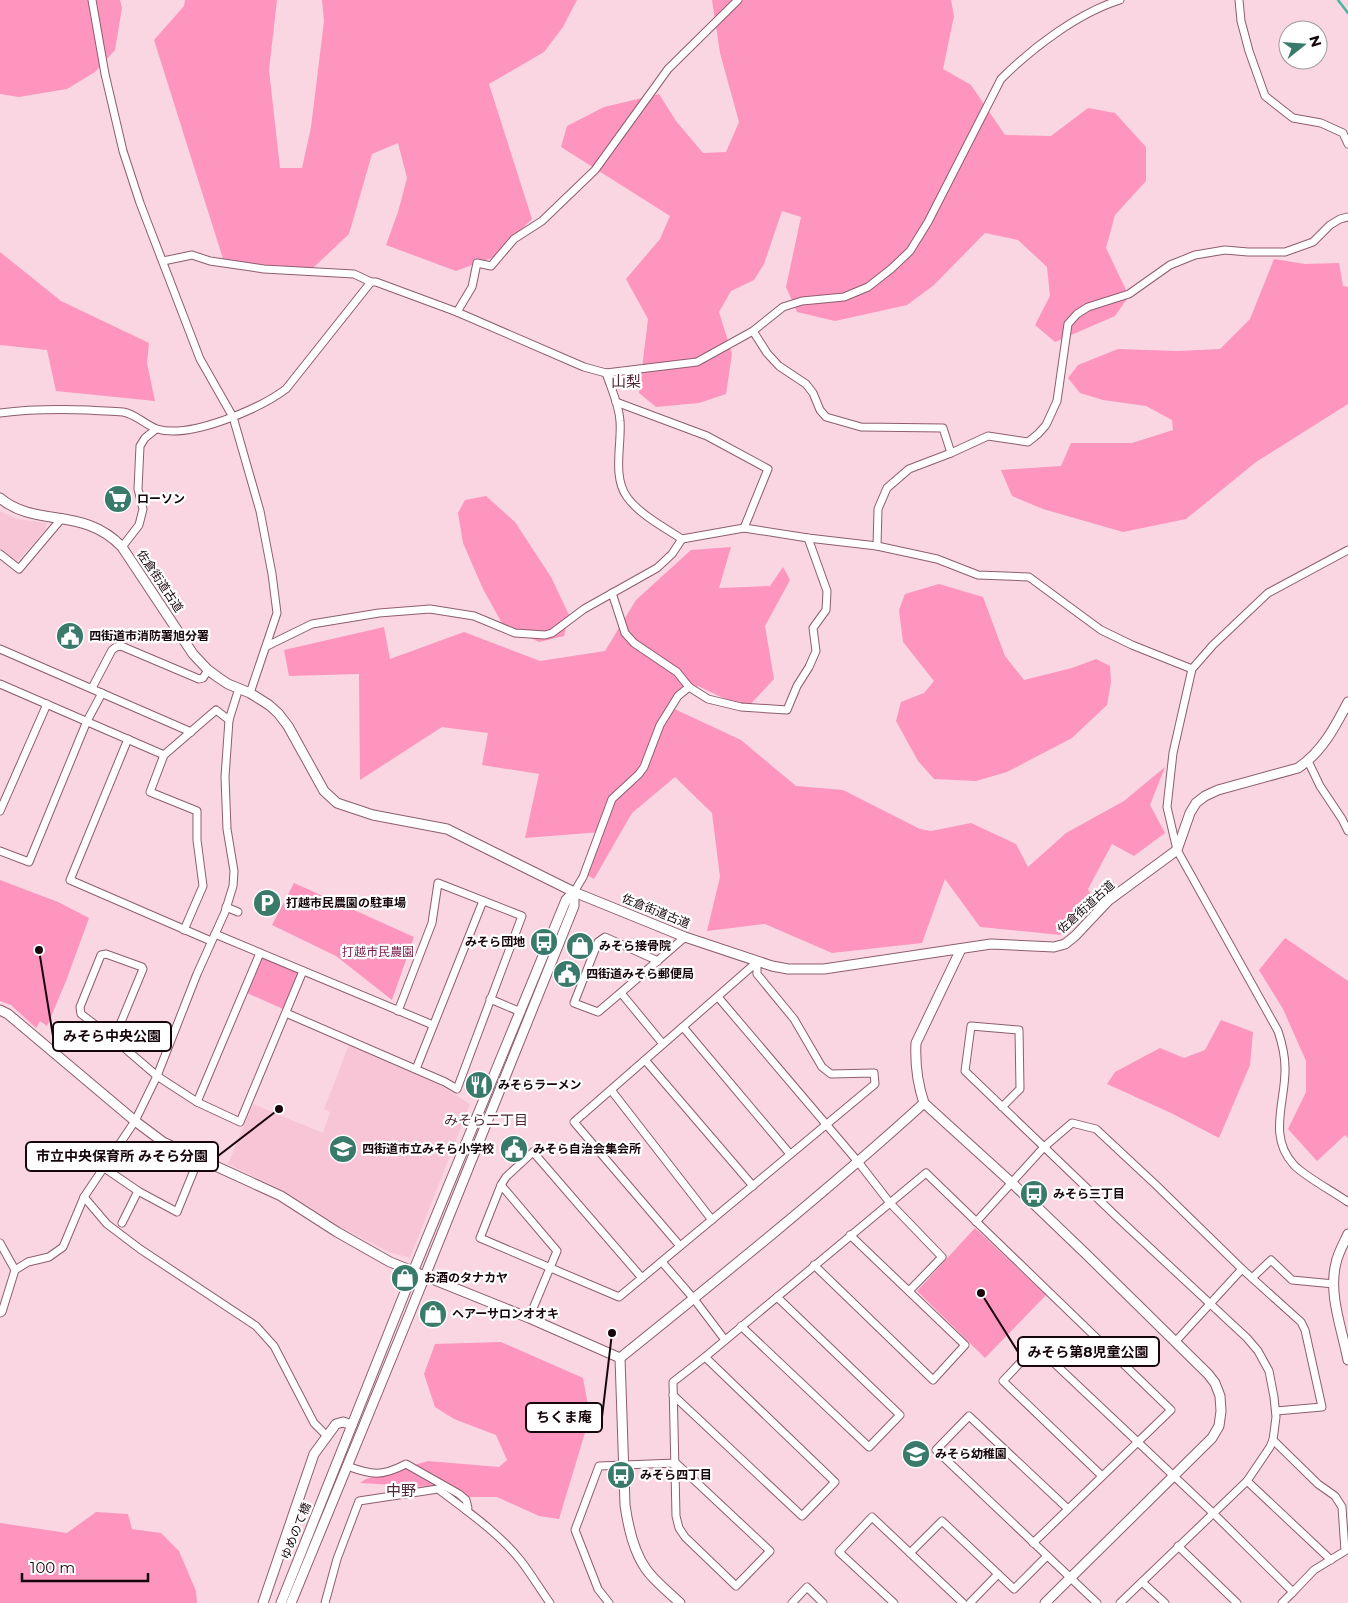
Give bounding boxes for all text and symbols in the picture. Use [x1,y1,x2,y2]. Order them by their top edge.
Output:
north arrow [1278,20,1328,70]
text: N [1305,33,1326,49]
district label: 山梨 [611,372,641,391]
supermarket icon: ローソン [103,484,133,514]
place label: ローソン [137,491,185,506]
street label: 佐倉街道古道 [134,547,187,615]
public building icon: 四街道市消防署旭分署 [55,621,85,651]
place label: 四街道市消防署旭分署 [89,628,209,643]
street label: 佐倉街道古道 [1054,877,1117,936]
parking icon: 打越市民農園の駐車場 [252,888,282,918]
street label: 佐倉街道古道 [620,890,692,931]
place label: 打越市民農園の駐車場 [286,895,406,910]
bus stop icon: みそら団地 [529,927,559,957]
shop icon: みそら接骨院 [565,931,595,961]
place label: みそら団地 [465,934,525,949]
place label: みそら接骨院 [599,938,671,953]
park label: 打越市民農園 [342,944,414,959]
public building icon: 四街道みそら郵便局 [552,959,582,989]
place label: 四街道みそら郵便局 [586,966,694,981]
callout: みそら中央公園 [53,1022,171,1051]
text: みそら中央公園 [63,1027,161,1045]
restaurant icon: みそらラーメン [464,1070,494,1100]
place label: みそらラーメン [498,1077,582,1092]
district label: みそら二丁目 [444,1111,528,1129]
school or university icon: 四街道市立みそら小学校 [328,1134,358,1164]
public building icon: みそら自治会集会所 [499,1134,529,1164]
place label: 四街道市立みそら小学校 [362,1141,494,1156]
place label: みそら自治会集会所 [533,1141,641,1156]
callout: 市立中央保育所 みそら分園 [26,1142,218,1171]
text: 市立中央保育所 みそら分園 [36,1147,208,1165]
bus stop icon: みそら三丁目 [1019,1179,1049,1209]
place label: みそら三丁目 [1053,1186,1125,1201]
shop icon: お酒のタナカヤ [390,1263,420,1293]
place label: お酒のタナカヤ [424,1270,508,1285]
shop icon: ヘアーサロンオオキ [418,1299,448,1329]
place label: ヘアーサロンオオキ [452,1306,559,1321]
callout: みそら第8児童公園 [1018,1337,1159,1366]
text: みそら第8児童公園 [1027,1343,1149,1361]
callout: ちくま庵 [526,1403,602,1432]
text: ちくま庵 [536,1408,592,1426]
school or university icon: みそら幼稚園 [901,1439,931,1469]
place label: みそら幼稚園 [935,1446,1007,1461]
bus stop icon: みそら四丁目 [606,1460,636,1490]
place label: みそら四丁目 [640,1467,712,1482]
district label: 中野 [386,1481,416,1500]
street label: ゆめのて橋 [277,1500,314,1561]
scale bar [22,1550,149,1582]
text: 100 m [30,1558,75,1577]

